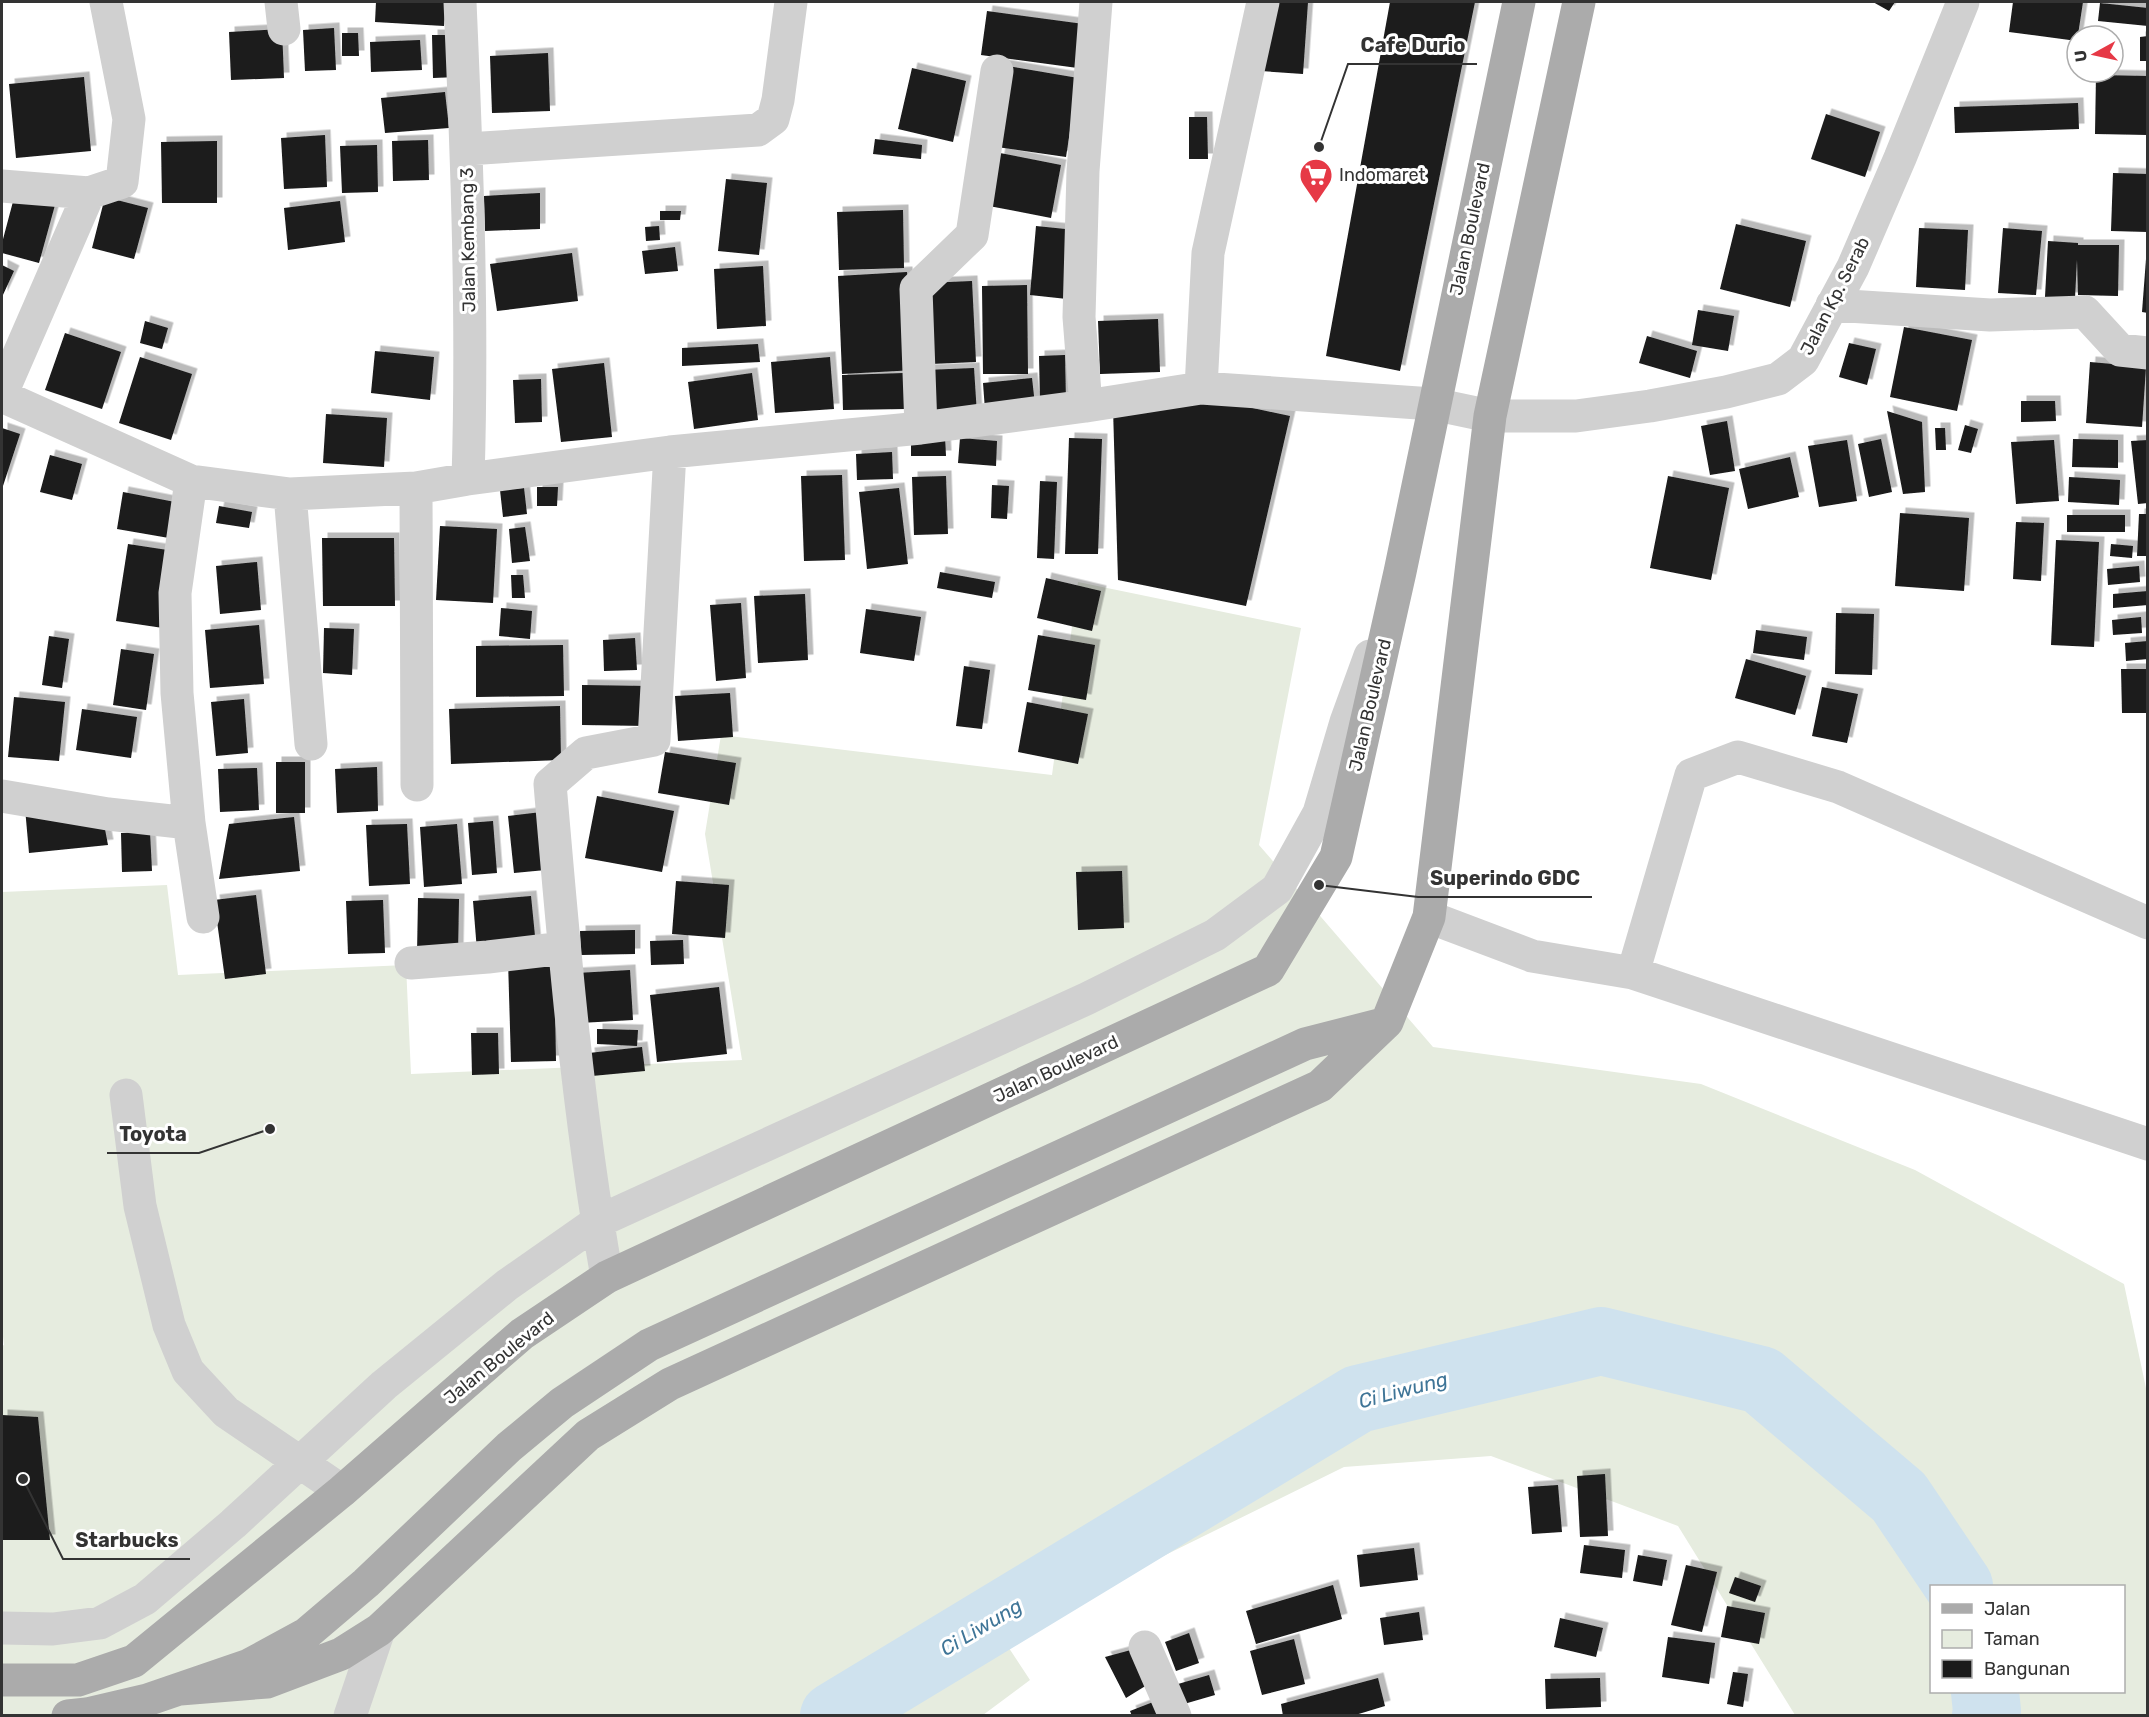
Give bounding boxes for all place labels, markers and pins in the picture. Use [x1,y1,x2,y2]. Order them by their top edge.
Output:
callout: Cafe Durio [1348,26,1477,64]
supermarket icon: Indomaret [1298,157,1334,204]
place label: Indomaret [1339,164,1426,186]
callout: Superindo GDC [1418,859,1592,897]
callout: Toyota [107,1115,199,1153]
callout: Starbucks [63,1521,190,1559]

